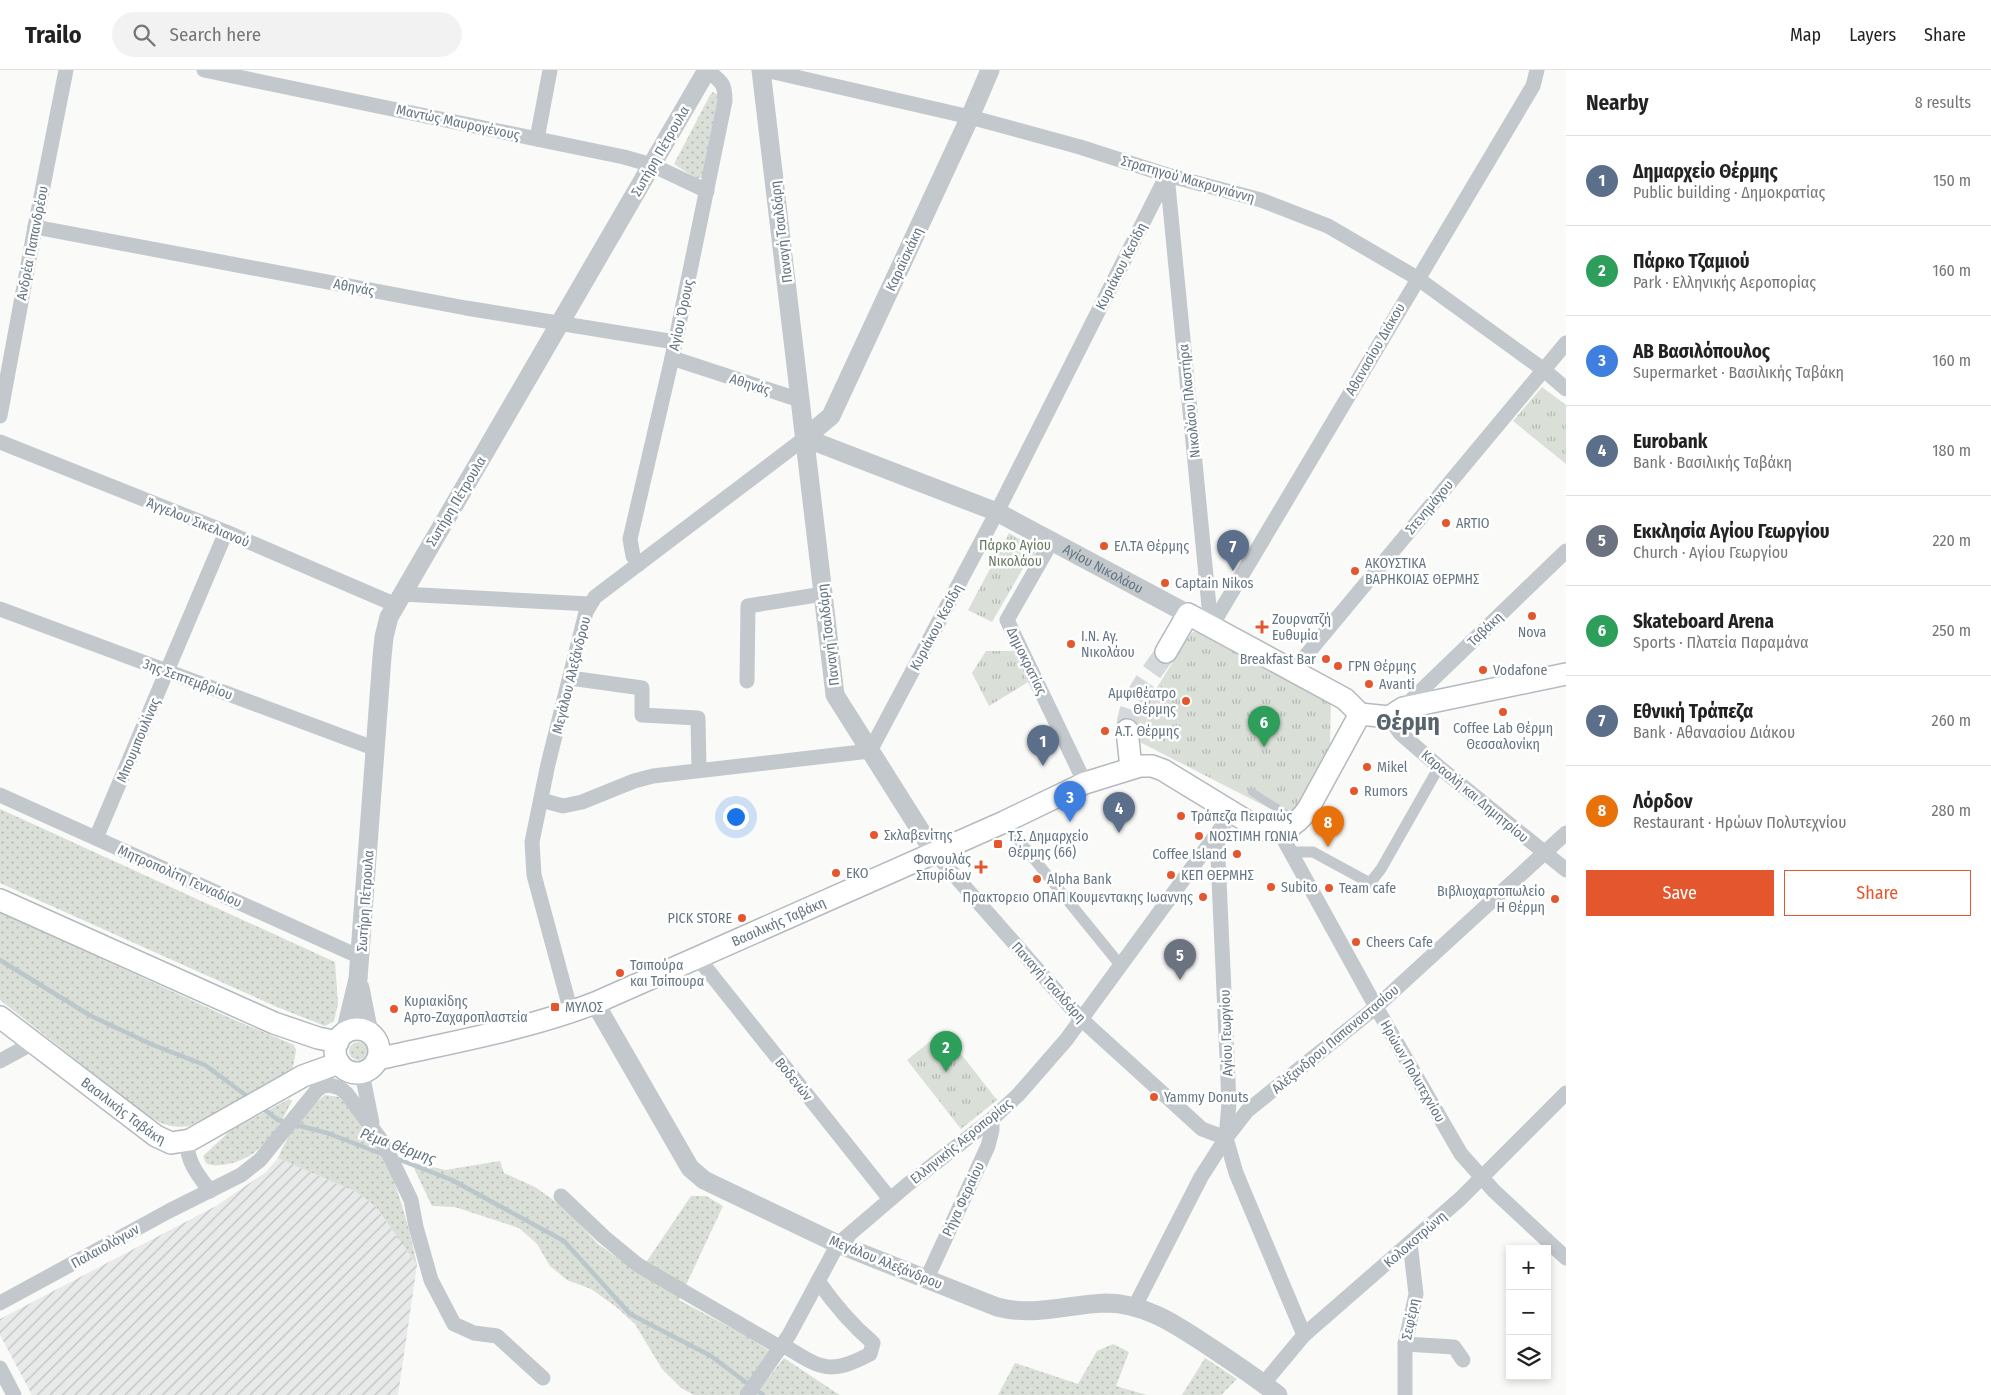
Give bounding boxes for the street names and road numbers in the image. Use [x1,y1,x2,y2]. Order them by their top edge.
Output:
street label: Μαντώς Μαυρογένους [395,101,521,144]
street label: Σωτήρη Πέτρουλα [628,103,693,200]
street label: Στρατηγού Μακρυγιάννη [1119,152,1257,207]
street label: Παναγή Τσαλδάρη [767,180,796,284]
street label: Ανδρέα Παπανδρέου [13,184,52,302]
street label: Κυριάκου Κεσίδη [1092,220,1151,313]
street label: Καραϊσκάκη [882,225,927,294]
street label: Αθηνάς [332,275,376,300]
street label: Αγίου Όρους [666,278,697,352]
street label: Αθανασίου Διάκου [1342,300,1409,399]
street label: Νικολάου Πλαστήρα [1175,343,1204,459]
street label: Αθηνάς [728,370,772,399]
street label: Σωτήρη Πέτρουλα [423,453,490,549]
street label: Στενημάχου [1402,477,1457,538]
street label: Άγγελου Σικελιανού [144,494,252,551]
street label: Αγίου Νικολάου [1060,541,1146,598]
street label: Κυριάκου Κεσίδη [906,581,966,673]
street label: Παναγή Τσαλδάρη [814,583,843,687]
street label: Ταβάκη [1464,609,1507,650]
street label: Μεγάλου Αλεξάνδρου [549,615,594,736]
street label: Δημοκρατίας [1003,625,1050,698]
street label: 3ης Σεπτεμβρίου [141,655,235,704]
street label: Μπουμπουλίνας [113,695,164,785]
street label: Καραολή και Δημητρίου [1418,747,1532,846]
street label: Μητροπολίτη Γενναδίου [115,841,244,911]
street label: Σωτήρη Πέτρουλα [353,850,378,952]
street label: Βασιλικής Ταβάκη [729,894,828,951]
street label: Παναγή Τσαλδάρη [1008,938,1089,1026]
street label: Αλέξανδρου Παπαναστασίου [1268,981,1402,1097]
street label: Αγίου Γεωργίου [1216,989,1237,1077]
street label: Ηρώων Πολυτεχνίου [1376,1017,1449,1125]
street label: Βοδενών [771,1054,816,1104]
street label: Βασιλικής Ταβάκη [77,1074,168,1148]
street label: Ελληνικής Αεροπορίας [907,1095,1016,1188]
street label: Ρήγα Φεραίου [939,1159,988,1239]
street label: Κολοκοτρώνη [1381,1208,1450,1271]
street label: Παλαιολόγων [68,1221,142,1272]
street label: Μεγάλου Αλεξάνδρου [827,1232,945,1293]
street label: Σεφέρη [1398,1297,1423,1341]

